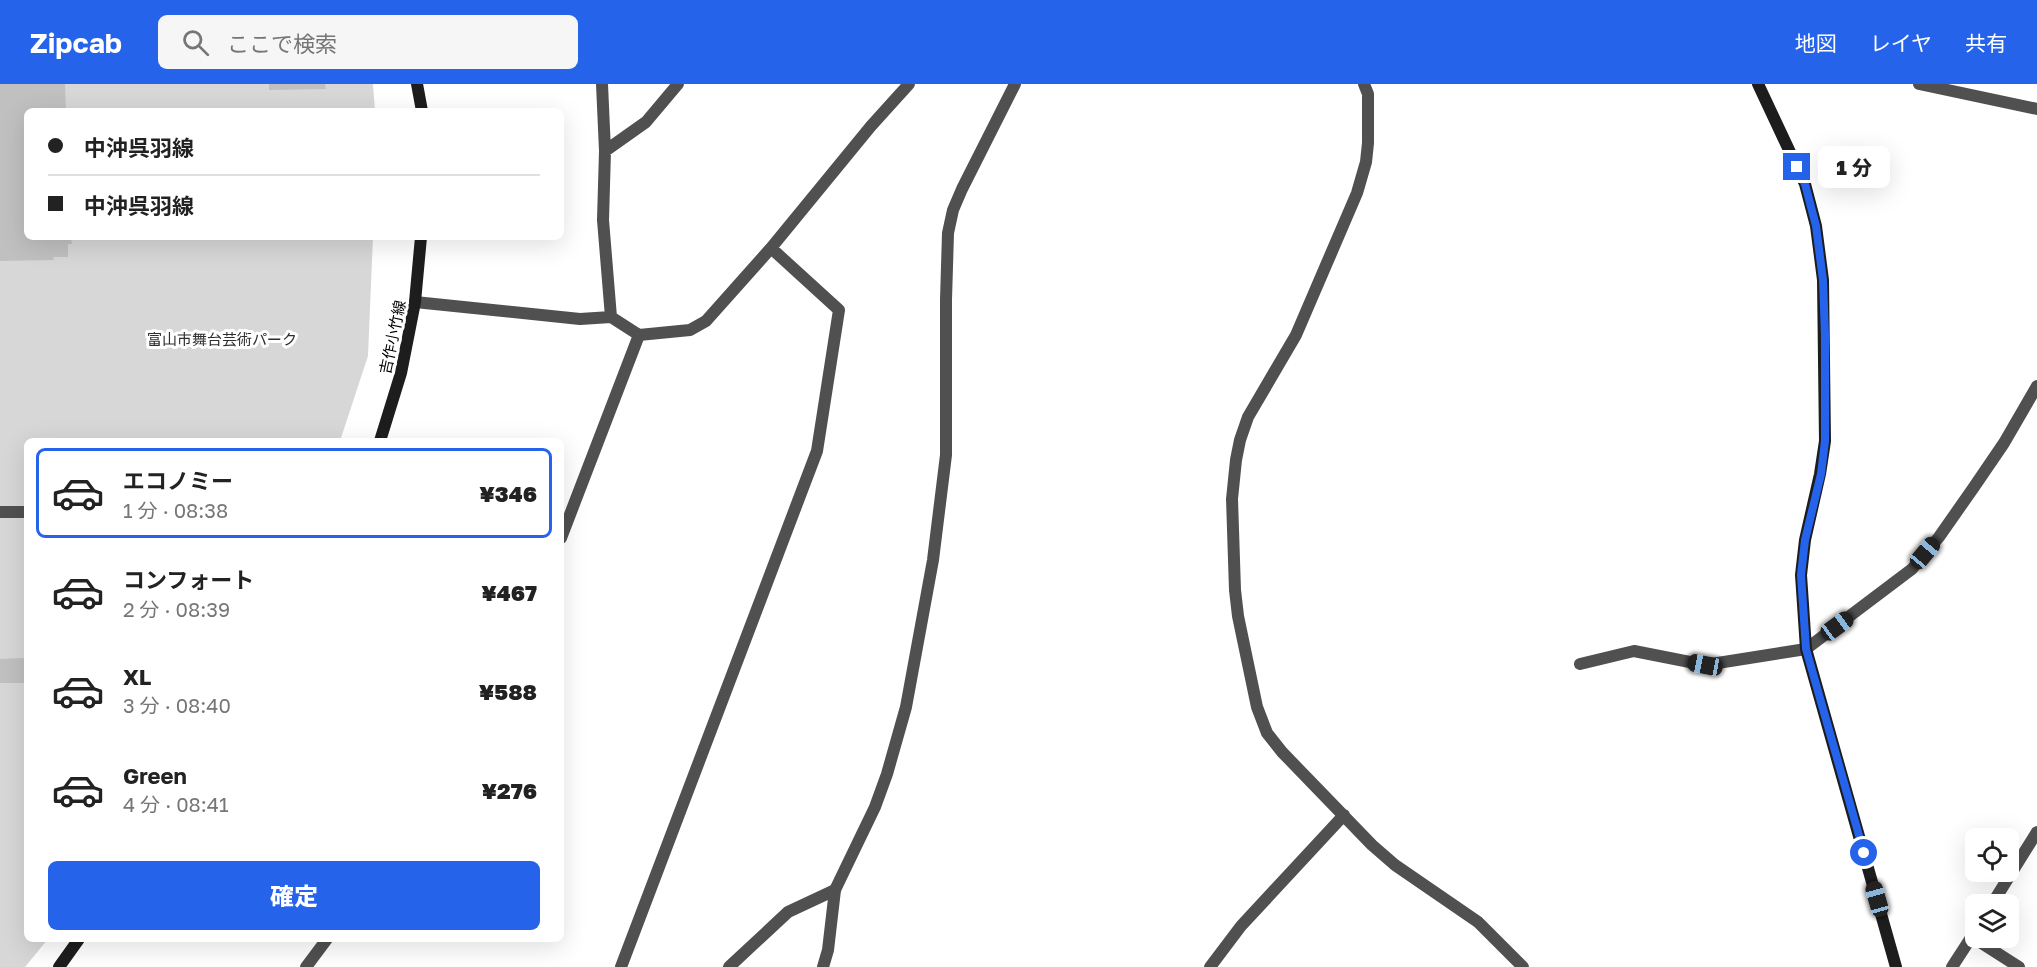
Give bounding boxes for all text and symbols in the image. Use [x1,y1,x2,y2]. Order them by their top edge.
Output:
search box [158,15,578,69]
text: Zipcab [30,26,122,59]
icon: search [179,26,212,59]
text: ここで検索 [227,30,337,57]
text: 地図 [1795,30,1837,56]
text: レイヤ [1870,30,1932,56]
text: 共有 [1965,30,2007,56]
text: 中沖呉羽線 [84,134,194,161]
callout: 1 分 [1818,146,1890,188]
route end [1783,153,1810,180]
text: 1 分 [1836,155,1872,179]
text: 中沖呉羽線 [84,192,194,219]
street label: 吉作小竹線 [375,298,409,376]
park label: 富山市舞台芸術パーク [147,330,297,348]
icon: car [51,466,105,520]
text: エコノミー [123,467,233,494]
text: ¥346 [479,480,537,507]
text: 1 分 · 08:38 [123,498,228,522]
car [1907,533,1943,573]
icon: car [51,565,105,619]
text: コンフォート [123,566,254,593]
text: ¥467 [481,579,537,606]
text: 2 分 · 08:39 [123,597,230,621]
car [1817,608,1857,644]
car [1686,653,1724,677]
text: XL [123,663,151,690]
icon: car [51,664,105,718]
text: ¥588 [479,678,537,705]
text: 3 分 · 08:40 [123,693,231,717]
text: Green [123,762,187,789]
icon: car [51,763,105,817]
text: ¥276 [482,777,537,804]
text: 4 分 · 08:41 [123,792,229,816]
map controls [1965,828,2019,948]
button: locate [1965,828,2019,882]
route start [1850,839,1877,866]
button: 確定 [48,861,540,930]
car [1863,879,1891,919]
button: layers [1965,894,2019,948]

